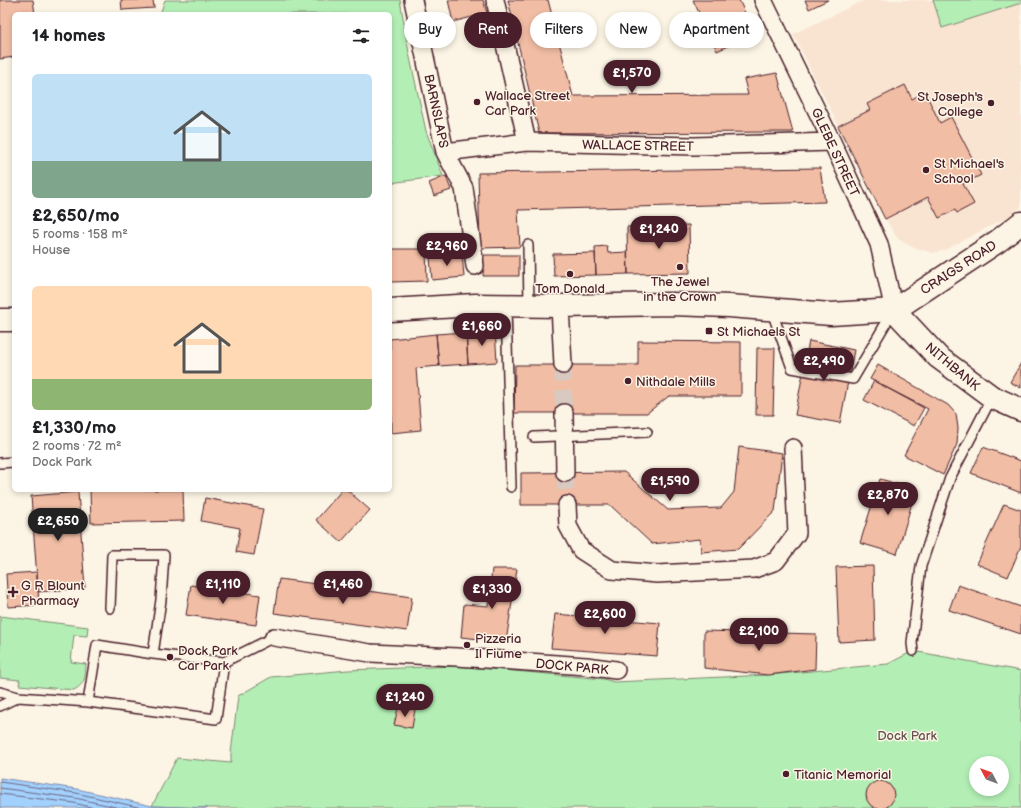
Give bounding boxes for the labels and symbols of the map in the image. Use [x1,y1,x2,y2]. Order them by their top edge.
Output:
pin: £1,570 [599,60,665,94]
street label: BARNSLAPS [420,73,452,150]
place label: Wallace Street Car Park [485,88,570,119]
place label: St Joseph's College [917,89,984,120]
marker: Wallace Street Car Park [472,97,482,107]
marker: St Joseph's College [986,98,996,108]
street label: GLEBE STREET [808,105,863,200]
street label: WALLACE STREET [582,137,694,155]
place label: St Michael's School [934,156,1005,187]
marker: St Michael's School [921,165,931,175]
pin: £1,240 [626,216,692,250]
pin: £2,960 [414,233,480,267]
street label: CRAIGS ROAD [917,237,1000,298]
marker: The Jewel in the Crown [675,262,685,272]
marker: Tom Donald [565,269,575,279]
place label: The Jewel in the Crown [643,274,717,305]
place label: Tom Donald [535,281,605,297]
pin: £1,660 [449,313,515,347]
place label: St Michaels St [717,324,800,340]
marker: St Michaels St [704,326,714,336]
street label: NITHBANK [922,339,983,395]
pin: £2,490 [791,348,857,382]
place label: Nithdale Mills [636,374,716,390]
marker: Nithdale Mills [623,376,633,386]
pin: £1,590 [637,468,703,502]
pin: £2,870 [855,482,921,516]
pin: £2,650 [25,508,91,542]
pin: £1,110 [190,571,256,605]
pin: £1,460 [310,571,376,605]
pin: £1,330 [459,576,525,610]
place label: G R Blount Pharmacy [21,578,85,609]
marker: G R Blount Pharmacy [8,587,18,597]
pin: £2,600 [572,601,638,635]
pin: £2,100 [726,618,792,652]
place label: Pizzeria Il Fiume [475,631,522,662]
marker: Pizzeria Il Fiume [462,640,472,650]
place label: Dock Park Car Park [178,643,238,674]
marker: Dock Park Car Park [165,652,175,662]
street label: DOCK PARK [535,656,610,678]
pin: £1,240 [372,684,438,718]
park label: Dock Park [877,728,937,744]
north arrow [969,756,1009,796]
place label: Titanic Memorial [794,767,891,783]
marker: Titanic Memorial [781,769,791,779]

